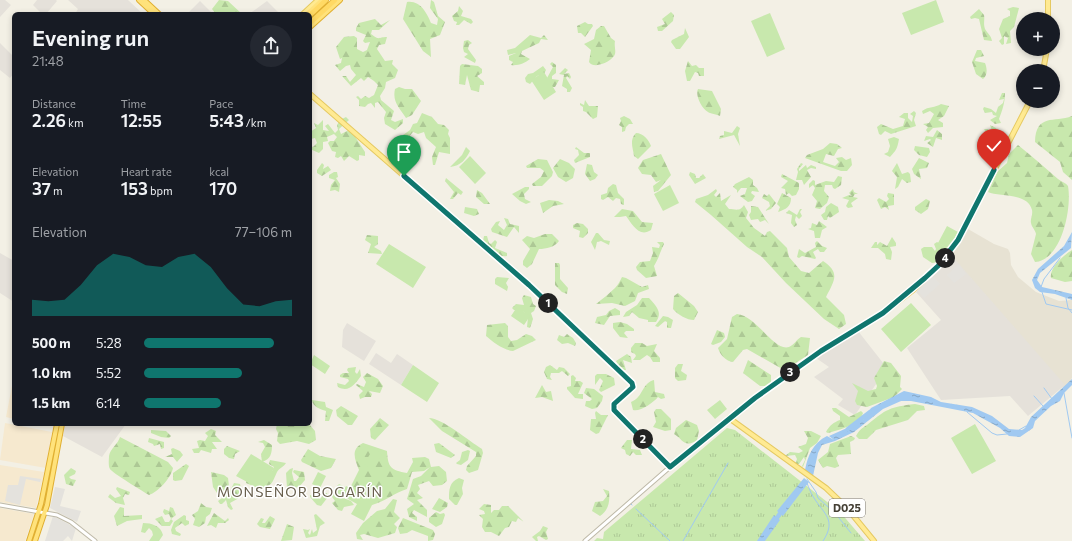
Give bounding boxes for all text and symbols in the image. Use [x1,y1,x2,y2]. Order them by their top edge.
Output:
map controls [1016,12,1060,108]
button: + [1016,12,1060,56]
text: Evening run [32,24,149,51]
button: share [250,25,292,67]
text: 21:48 [32,53,64,69]
button: − [1016,64,1060,108]
text: Distance [32,97,76,110]
text: Time [121,97,146,110]
text: Pace [209,97,233,110]
text: 2.26 [32,110,66,131]
text: 12:55 [121,110,162,131]
text: 5:43 [209,110,244,131]
text: km [66,116,84,129]
text: /km [244,116,266,129]
pin [977,129,1011,170]
pin [387,135,421,176]
icon: check [983,135,1005,157]
icon: arrive [393,141,415,163]
text: Elevation [32,165,78,178]
text: Heart rate [121,165,172,178]
text: kcal [209,165,229,178]
text: 37 [32,178,51,199]
text: 153 [121,178,148,199]
text: 170 [209,178,237,199]
text: m [51,184,63,197]
text: bpm [148,184,173,197]
text: Elevation [32,224,87,240]
text: 77–106 m [235,224,292,240]
pin: 4 [935,248,955,268]
text: 4 [942,251,948,264]
pin: 1 [538,293,558,313]
text: 1 [546,296,550,309]
text: 500 m [32,335,71,351]
text: 5:28 [96,335,122,351]
pin: 3 [780,362,800,382]
text: 1.0 km [32,365,71,381]
text: 5:52 [96,365,121,381]
text: 3 [787,365,793,378]
text: 1.5 km [32,395,70,411]
text: 6:14 [96,395,120,411]
pin: 2 [633,429,653,449]
text: 2 [640,432,646,445]
district label: MONSEÑOR BOGARÍN [217,483,383,500]
road number: D025 [829,499,865,517]

